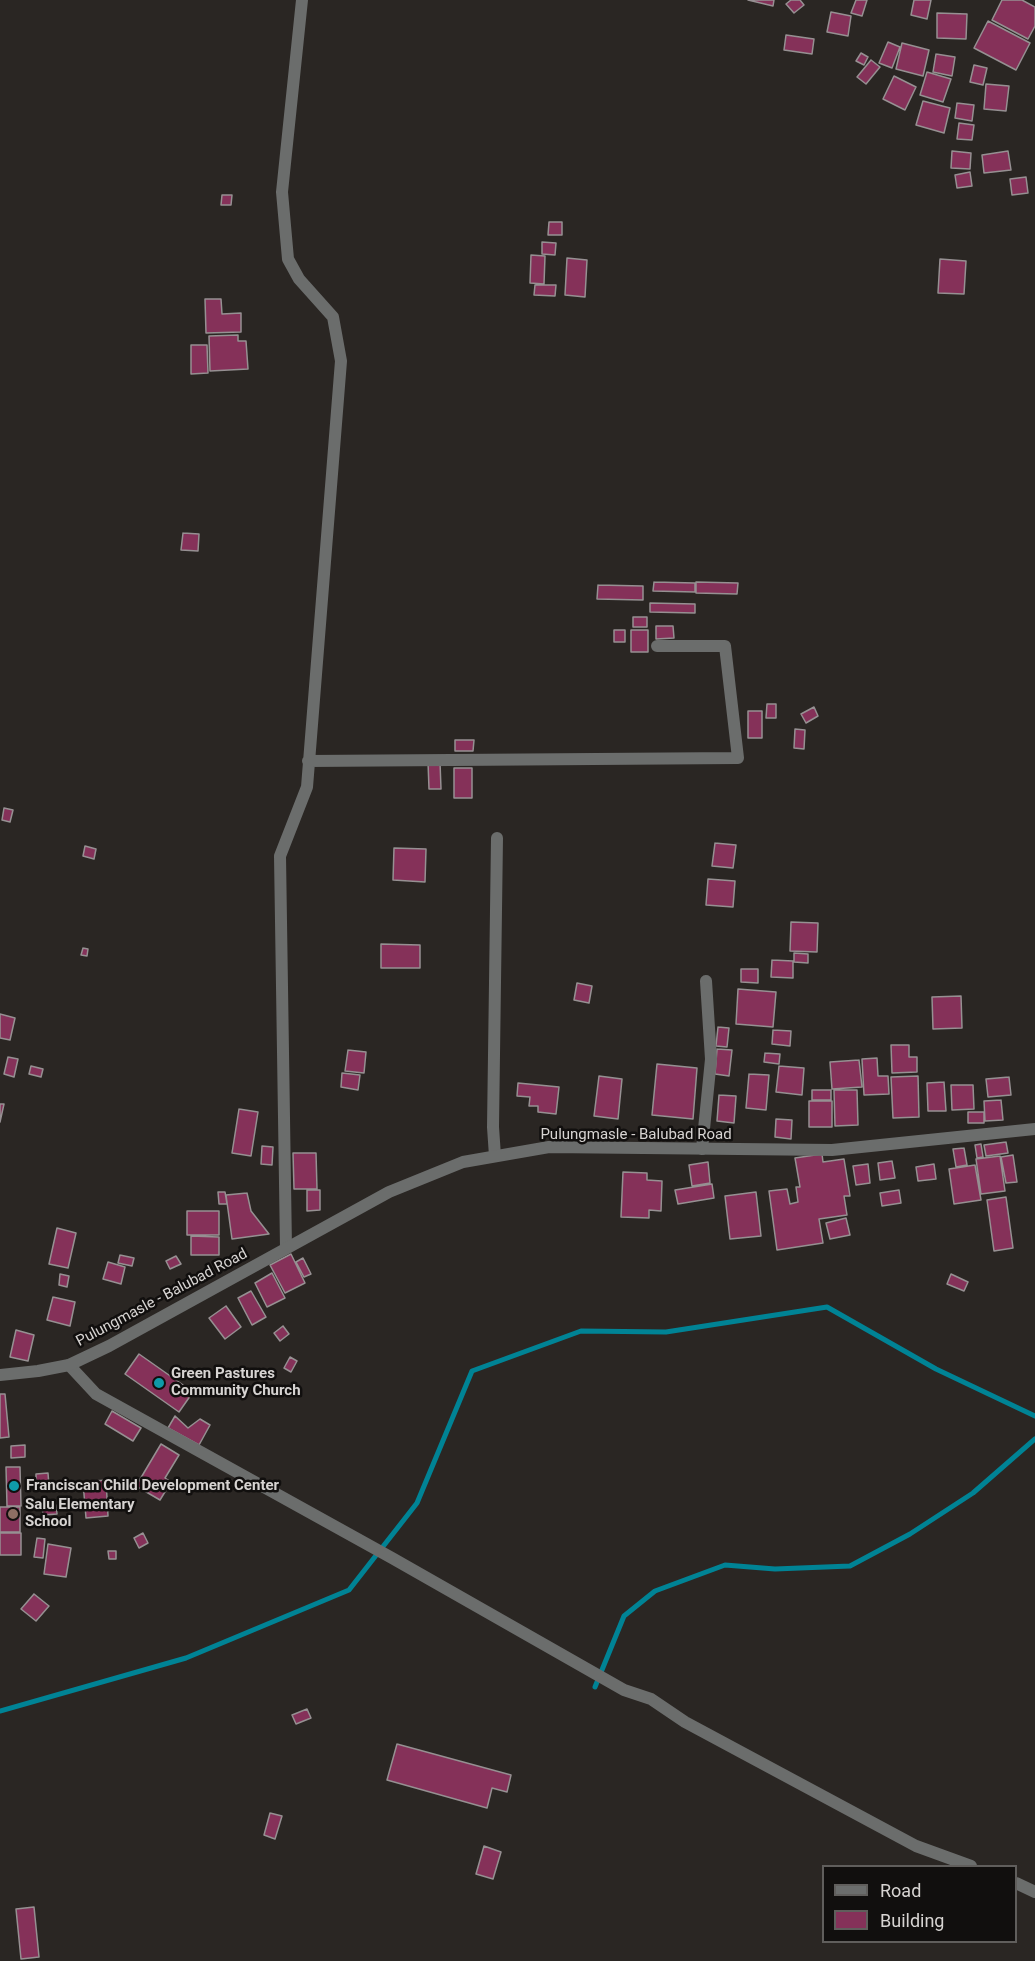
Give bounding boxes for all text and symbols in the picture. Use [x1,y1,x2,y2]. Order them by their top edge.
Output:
street label: Pulungmasle - Balubad Road [540,1126,732,1144]
street label: Pulungmasle - Balubad Road [73,1245,251,1351]
place label: Green Pastures Community Church [171,1365,301,1400]
marker: Green Pastures Community Church [152,1376,166,1390]
place label: Franciscan Child Development Center [26,1477,279,1495]
marker: Franciscan Child Development Center [7,1479,21,1493]
place label: Salu Elementary School [25,1496,135,1531]
marker: Salu Elementary School [6,1507,20,1521]
legend [822,1865,1017,1943]
text: Road [880,1880,921,1901]
text: Building [880,1910,944,1931]

